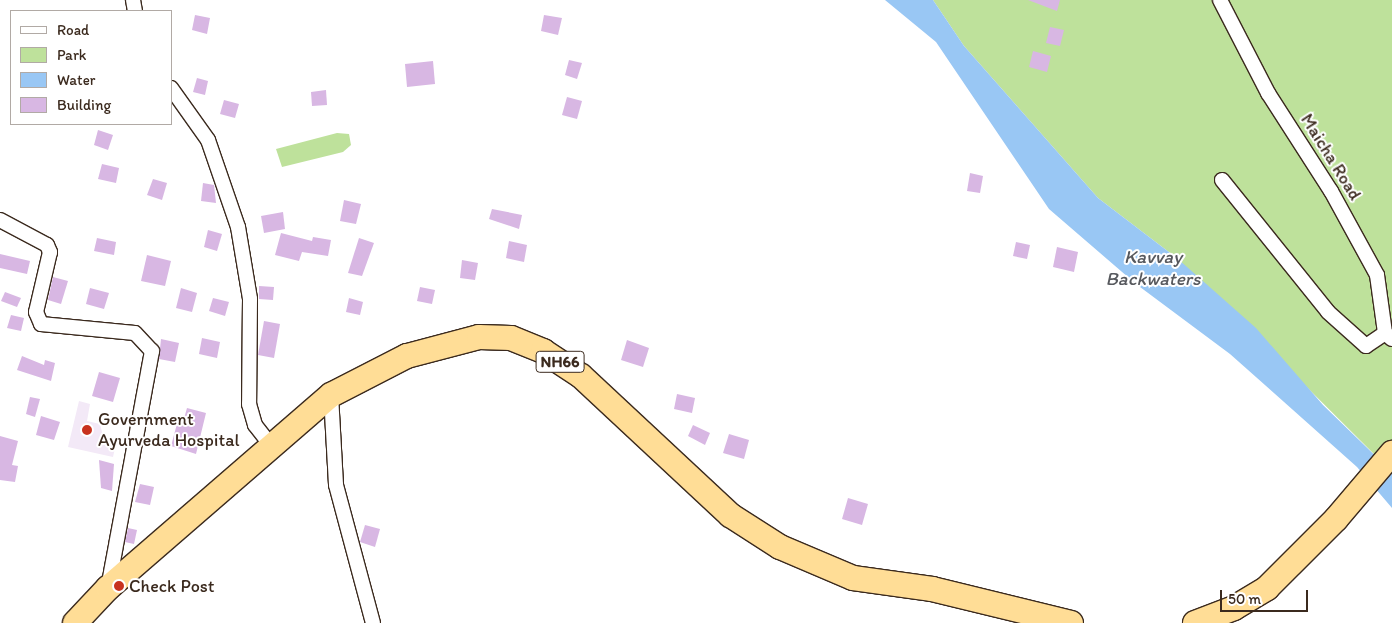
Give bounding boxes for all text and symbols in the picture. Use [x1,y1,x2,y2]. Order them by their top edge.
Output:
legend [10,10,172,125]
text: Road [57,21,89,39]
text: Park [57,46,87,64]
text: Water [57,71,95,89]
text: Building [57,96,111,114]
street label: Maicha Road [1296,110,1366,204]
water label: Kavvay Backwaters [1105,246,1201,290]
road number: NH66 [535,348,585,376]
place label: Government Ayurveda Hospital [98,409,239,452]
marker: Government Ayurveda Hospital [80,423,94,437]
place label: Check Post [129,575,214,597]
marker: Check Post [113,580,125,592]
scale bar [1222,580,1310,612]
text: 50 m [1228,590,1261,608]

